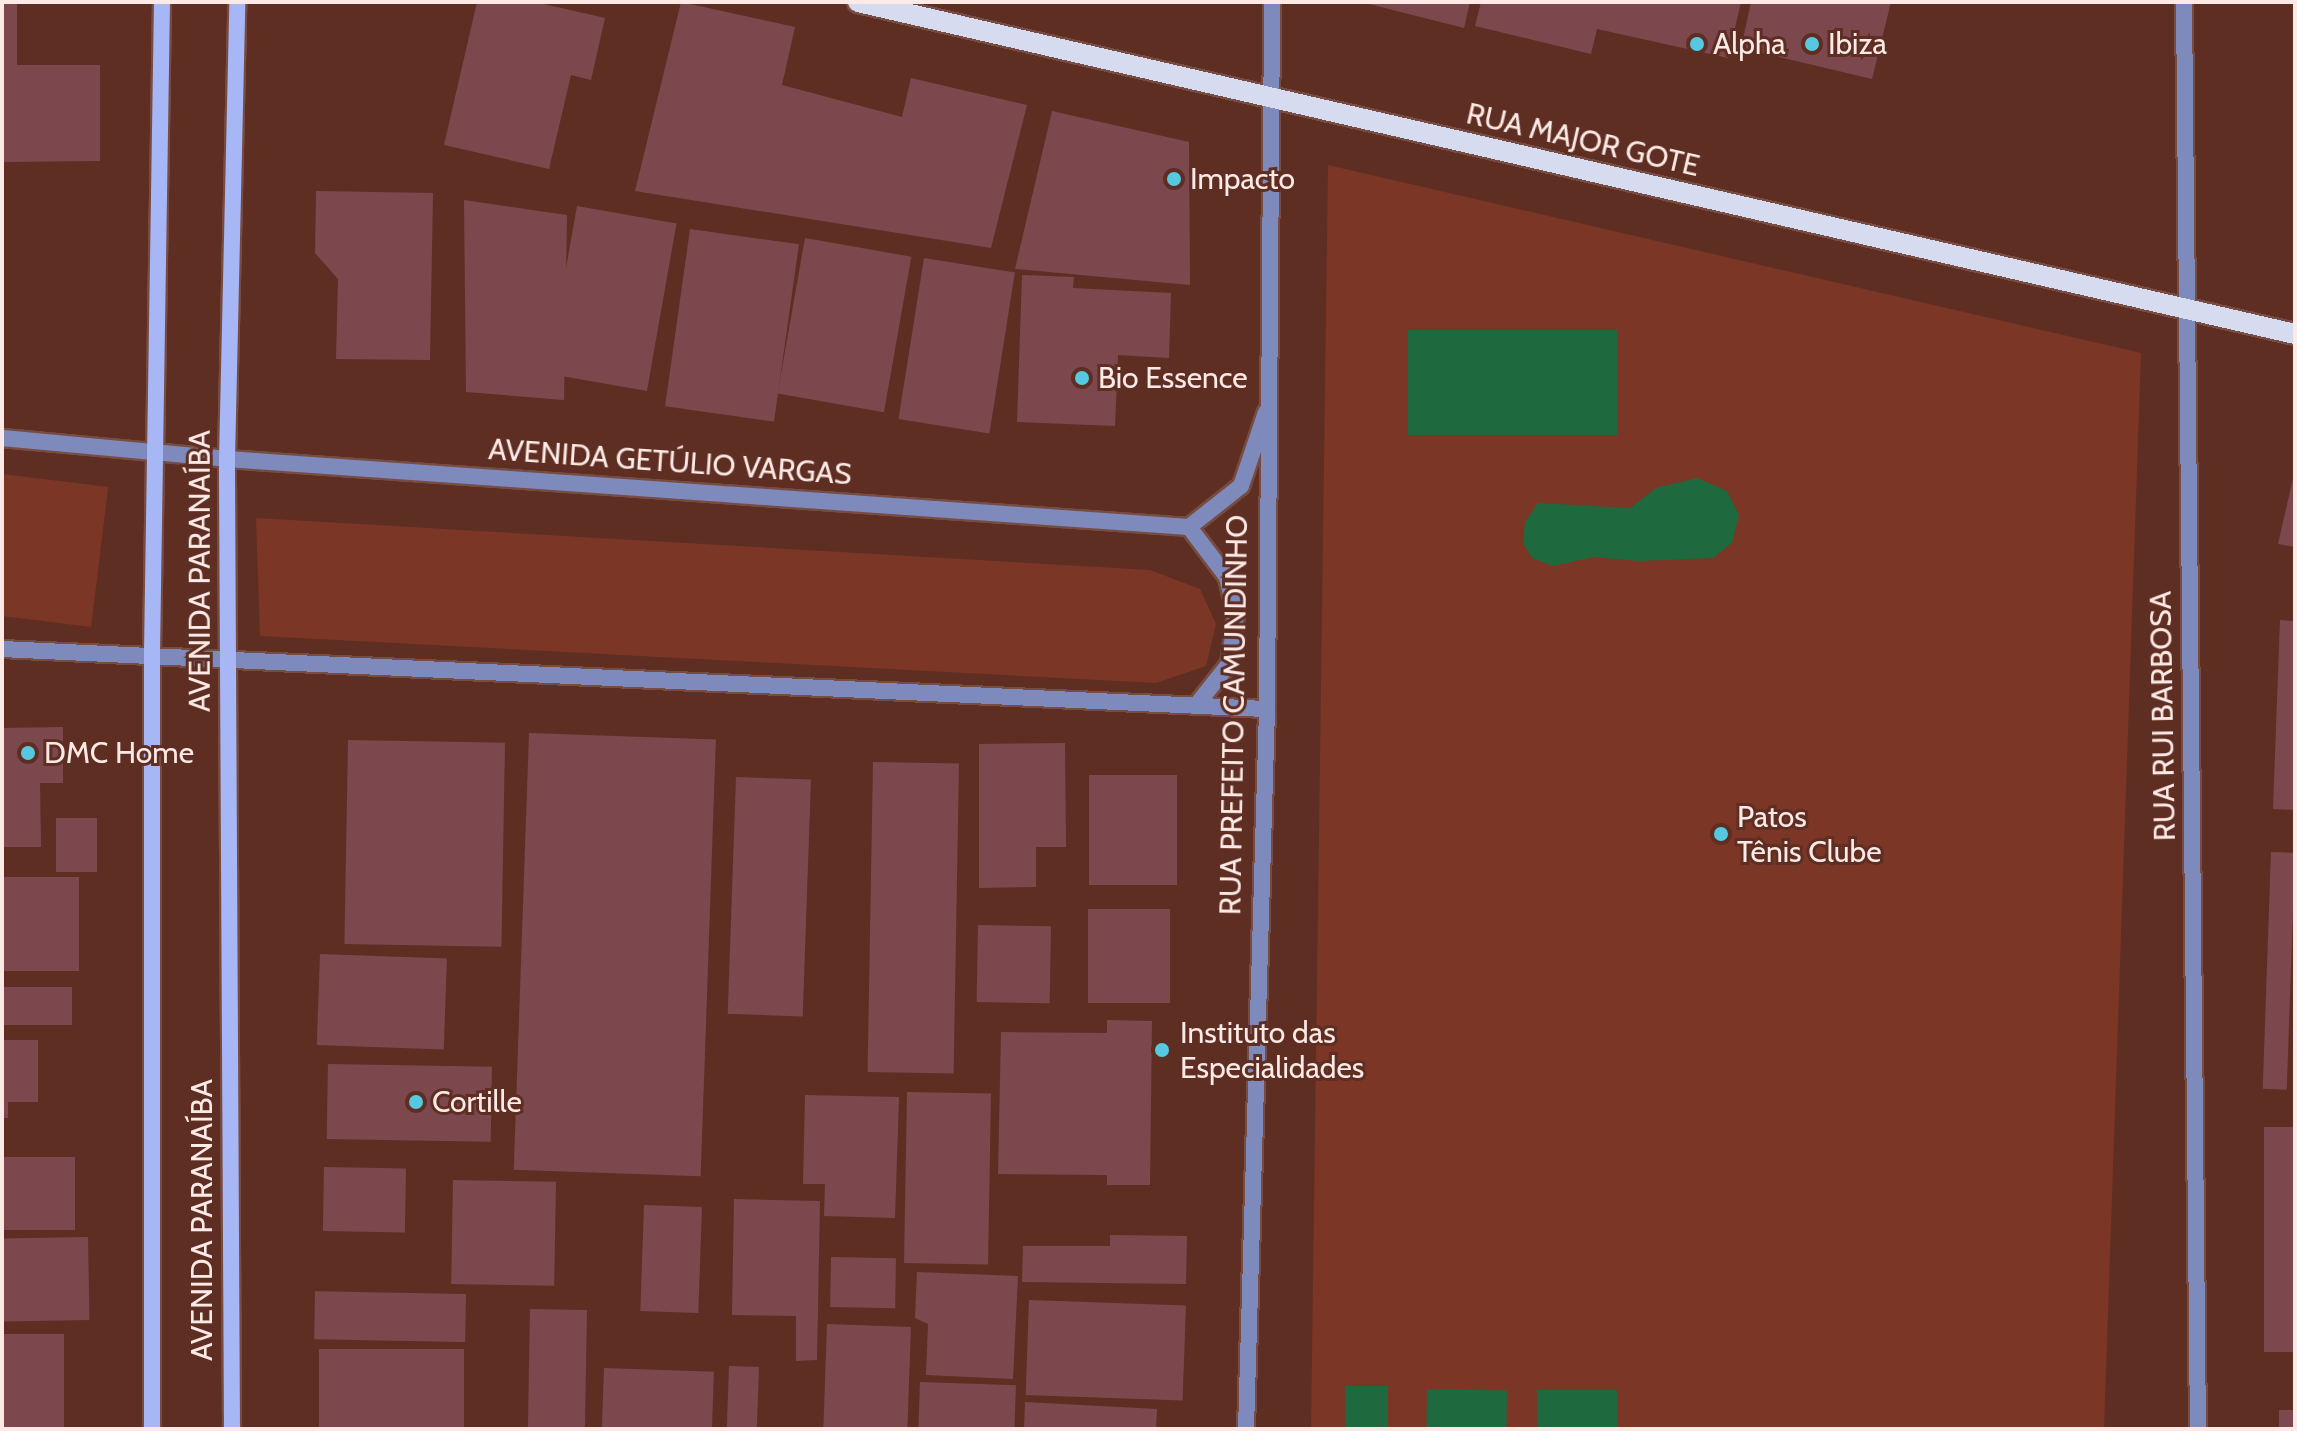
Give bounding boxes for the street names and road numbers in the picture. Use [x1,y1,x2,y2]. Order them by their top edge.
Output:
street label: RUA MAJOR GOTE [1463,96,1703,184]
street label: AVENIDA PARANAÍBA [182,430,218,712]
street label: AVENIDA GETÚLIO VARGAS [487,431,853,493]
street label: RUA PREFEITO CAMUNDINHO [1213,515,1255,915]
street label: RUA RUI BARBOSA [2143,591,2183,841]
street label: AVENIDA PARANAÍBA [184,1079,220,1361]

